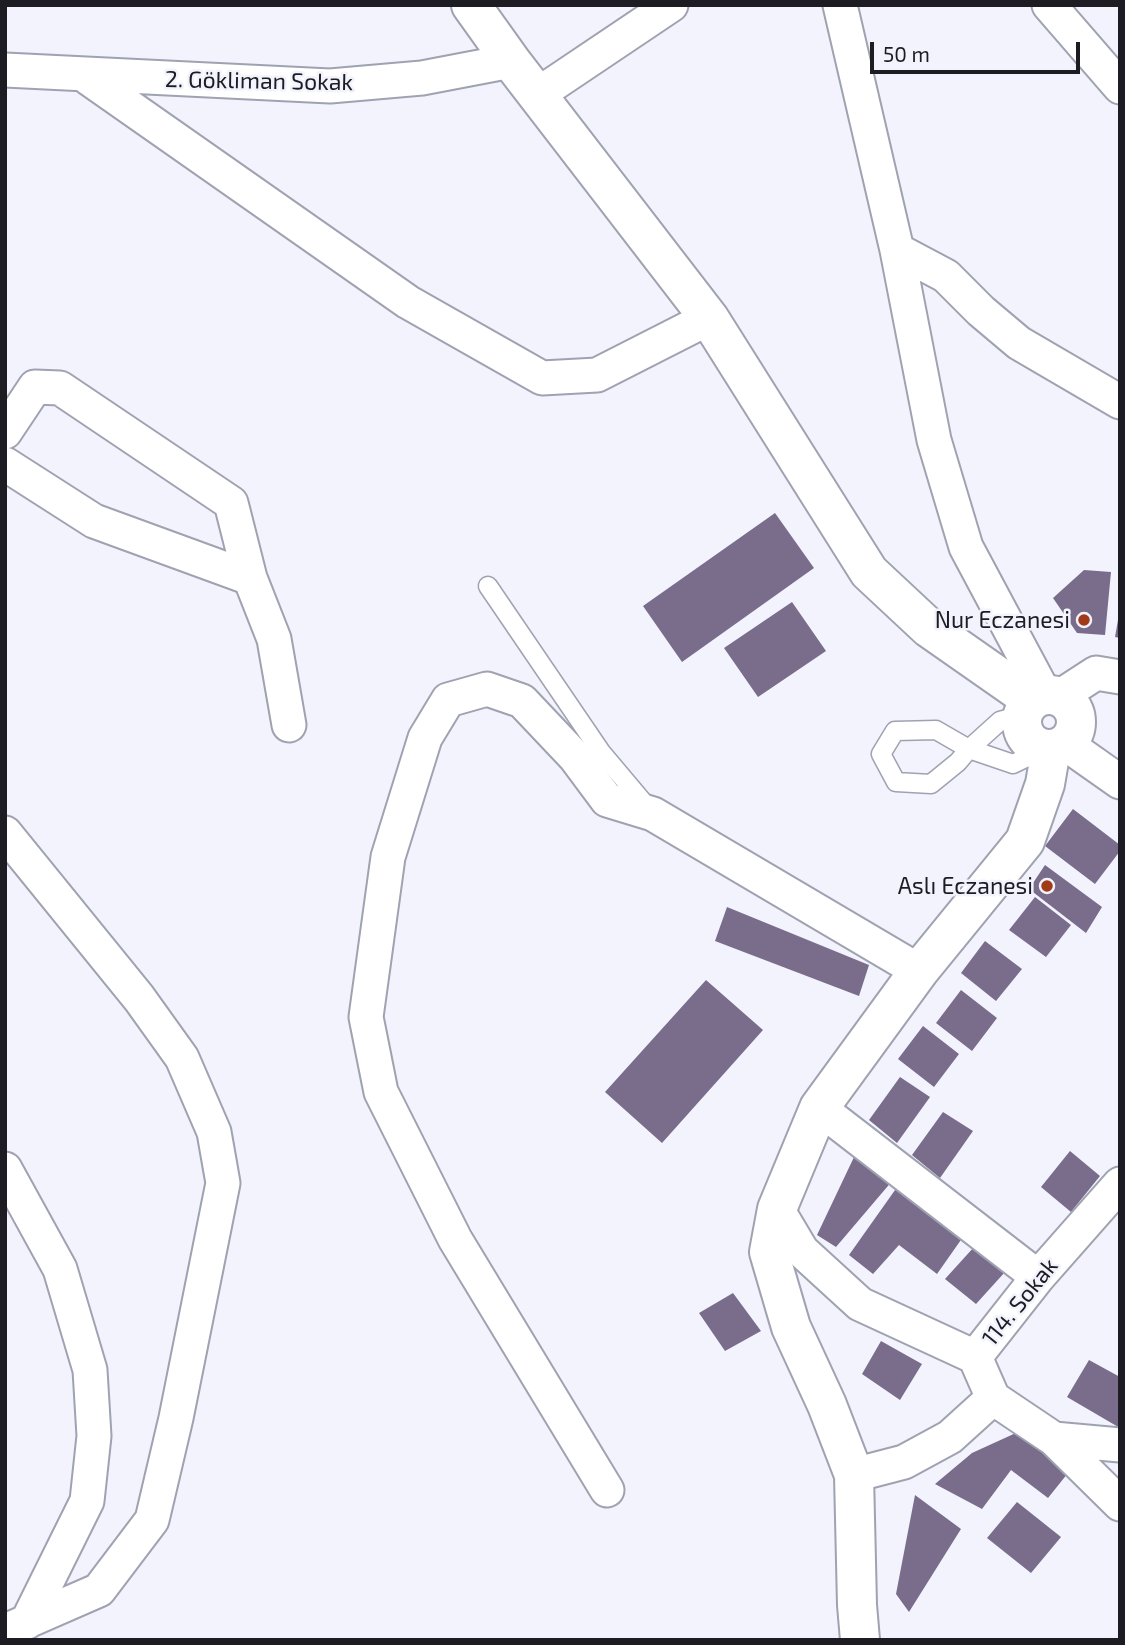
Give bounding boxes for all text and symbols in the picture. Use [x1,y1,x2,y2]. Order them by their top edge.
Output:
scale bar [873,28,1083,72]
text: 50 m [883,41,930,66]
street label: 2. Gökliman Sokak [165,66,353,96]
place label: Nur Eczanesi [935,606,1070,634]
marker: Nur Eczanesi [1076,612,1092,628]
place label: Aslı Eczanesi [898,872,1033,900]
marker: Aslı Eczanesi [1039,878,1055,894]
street label: 114. Sokak [976,1253,1064,1351]

